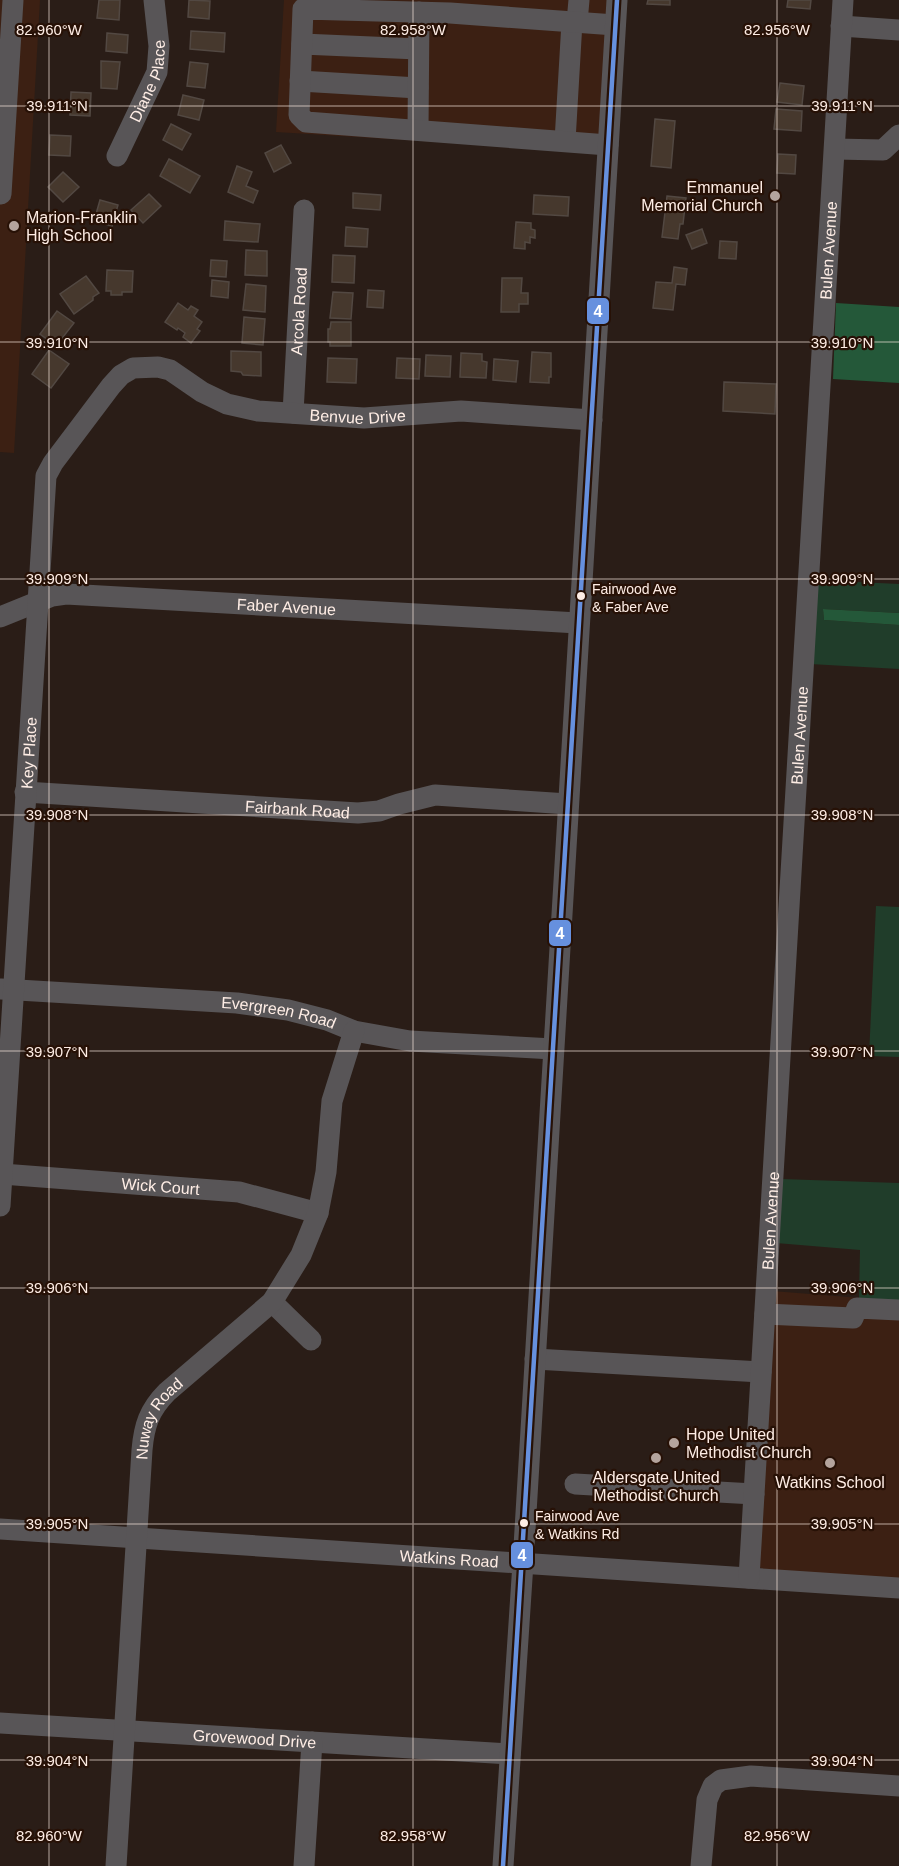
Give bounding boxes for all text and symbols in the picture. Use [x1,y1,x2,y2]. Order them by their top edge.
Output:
text: 82.960°W [16,21,83,38]
text: 82.958°W [380,21,447,38]
text: 82.956°W [744,21,811,38]
street label: Diane Place [126,39,168,125]
text: 39.911°N [26,97,88,114]
text: 39.911°N [811,97,873,114]
place label: Emmanuel Memorial Church [641,179,763,214]
marker: Emmanuel Memorial Church [768,189,782,203]
street label: Bulen Avenue [817,201,840,300]
place label: Marion-Franklin High School [26,209,137,244]
marker: Marion-Franklin High School [7,219,21,233]
street label: Arcola Road [288,267,310,356]
line badge: 4 [586,297,610,325]
text: 4 [594,303,603,320]
text: 39.910°N [26,334,88,351]
text: 39.910°N [811,334,873,351]
street label: Benvue Drive [309,406,406,427]
text: 39.909°N [26,570,88,587]
text: 39.909°N [811,570,873,587]
place label: Fairwood Ave & Faber Ave [592,581,677,615]
marker: Fairwood Ave & Faber Ave [575,590,587,602]
street label: Faber Avenue [236,596,337,618]
street label: Bulen Avenue [788,686,811,785]
street label: Key Place [18,716,40,789]
street label: Fairbank Road [244,798,350,821]
text: 39.908°N [26,806,88,823]
text: 39.908°N [811,806,873,823]
line badge: 4 [548,919,572,947]
text: 4 [556,925,565,942]
street label: Evergreen Road [221,994,338,1032]
text: 39.907°N [26,1043,88,1060]
text: 39.907°N [811,1043,873,1060]
street label: Bulen Avenue [759,1171,782,1270]
street label: Wick Court [121,1175,201,1198]
text: 39.906°N [26,1279,88,1296]
text: 39.906°N [811,1279,873,1296]
street label: Nuway Road [133,1375,186,1460]
place label: Hope United Methodist Church [686,1426,811,1461]
marker: Hope United Methodist Church [667,1436,681,1450]
marker: Aldersgate United Methodist Church [649,1451,663,1465]
marker: Watkins School [823,1456,837,1470]
place label: Aldersgate United Methodist Church [592,1469,720,1504]
place label: Watkins School [775,1474,885,1491]
place label: Fairwood Ave & Watkins Rd [535,1508,620,1542]
text: 39.905°N [26,1515,88,1532]
text: 39.905°N [811,1515,873,1532]
marker: Fairwood Ave & Watkins Rd [518,1517,530,1529]
line badge: 4 [510,1541,534,1569]
street label: Watkins Road [399,1547,499,1571]
text: 4 [518,1547,527,1564]
street label: Grovewood Drive [192,1727,317,1751]
text: 39.904°N [26,1752,88,1769]
text: 39.904°N [811,1752,873,1769]
text: 82.960°W [16,1827,83,1844]
text: 82.958°W [380,1827,447,1844]
text: 82.956°W [744,1827,811,1844]

